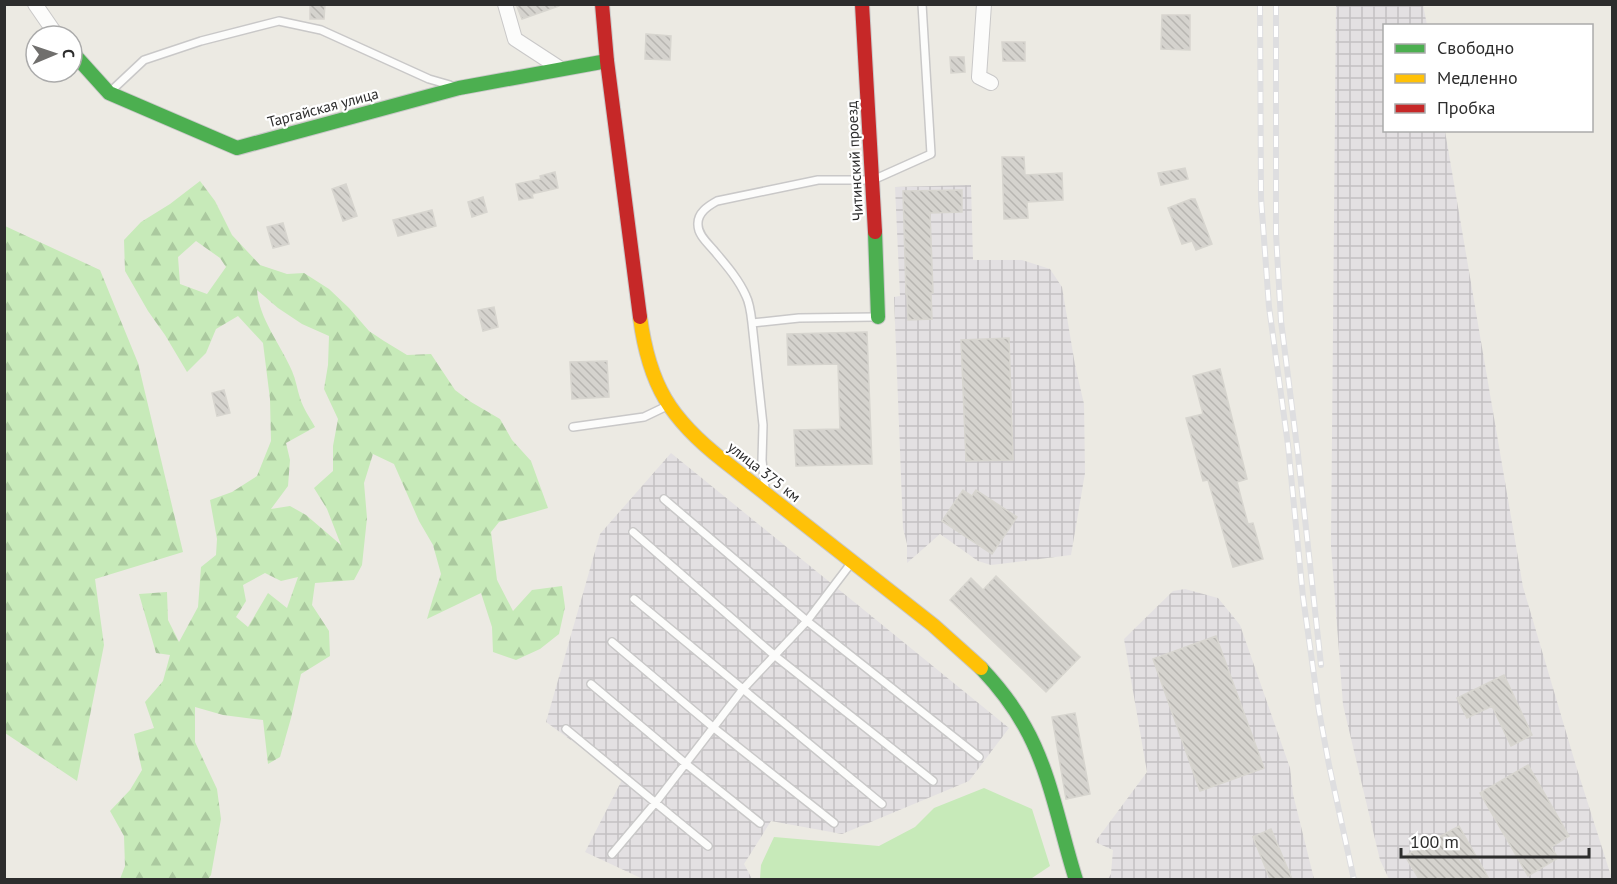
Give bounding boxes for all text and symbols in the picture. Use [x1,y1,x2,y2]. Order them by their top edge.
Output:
north arrow [24,24,84,84]
legend [1383,24,1593,132]
text: Свободно [1437,36,1514,59]
text: С [59,49,79,58]
text: Медленно [1437,66,1518,89]
street label: Таргайская улица [265,84,380,131]
text: Пробка [1437,96,1495,119]
street label: Читинский проезд [842,100,867,222]
street label: улица 375 км [724,437,805,506]
scale bar [1401,821,1588,859]
text: 100 m [1410,830,1459,853]

